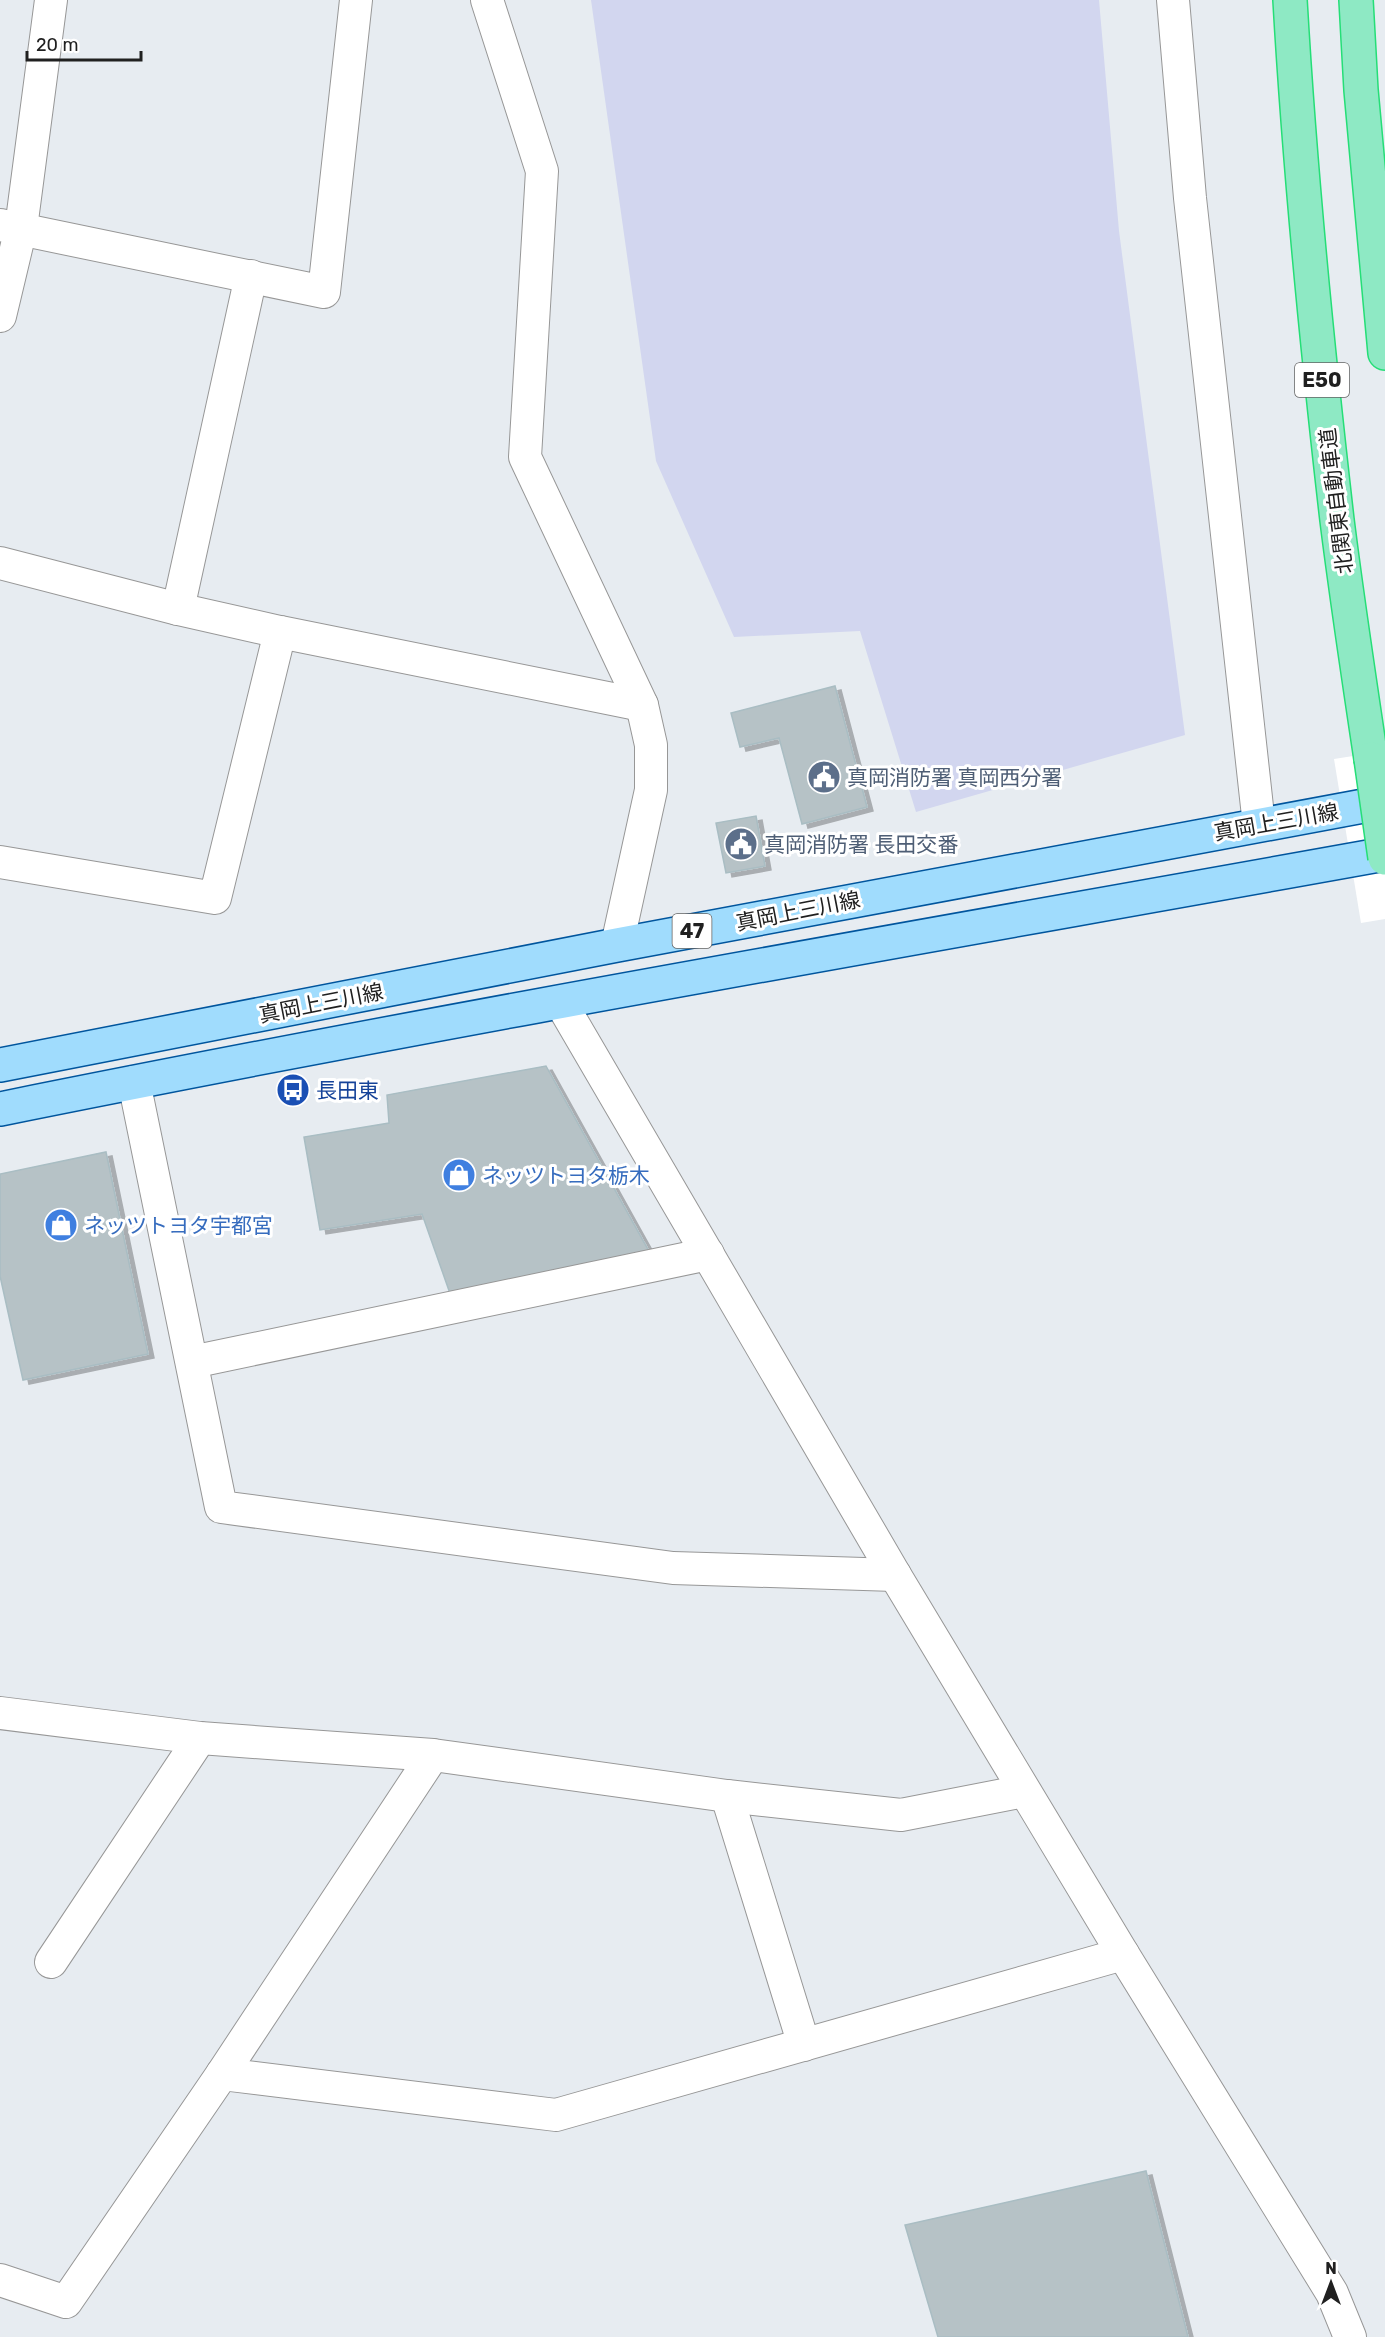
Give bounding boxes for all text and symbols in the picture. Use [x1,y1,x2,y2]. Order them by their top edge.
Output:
scale bar [27,24,141,62]
text: 20 m [36,34,78,56]
road number: E50 [1295,363,1349,397]
street label: 北関東自動車道 [1315,427,1357,575]
public building icon: 真岡消防署 真岡西分署 [806,759,842,795]
place label: 真岡消防署 真岡西分署 [847,765,1062,790]
street label: 真岡上三川線 [1212,799,1340,845]
public building icon: 真岡消防署 長田交番 [723,826,759,862]
place label: 真岡消防署 長田交番 [764,832,958,857]
street label: 真岡上三川線 [734,887,862,935]
road number: 47 [672,914,712,948]
street label: 真岡上三川線 [257,979,385,1027]
bus stop icon: 長田東 [275,1072,311,1108]
place label: 長田東 [316,1078,379,1103]
shop icon: ネッツトヨタ栃木 [441,1157,477,1193]
place label: ネッツトヨタ栃木 [482,1163,650,1188]
shop icon: ネッツトヨタ宇都宮 [43,1207,79,1243]
place label: ネッツトヨタ宇都宮 [84,1213,273,1238]
north arrow [1301,2253,1361,2313]
text: N [1325,2259,1337,2278]

